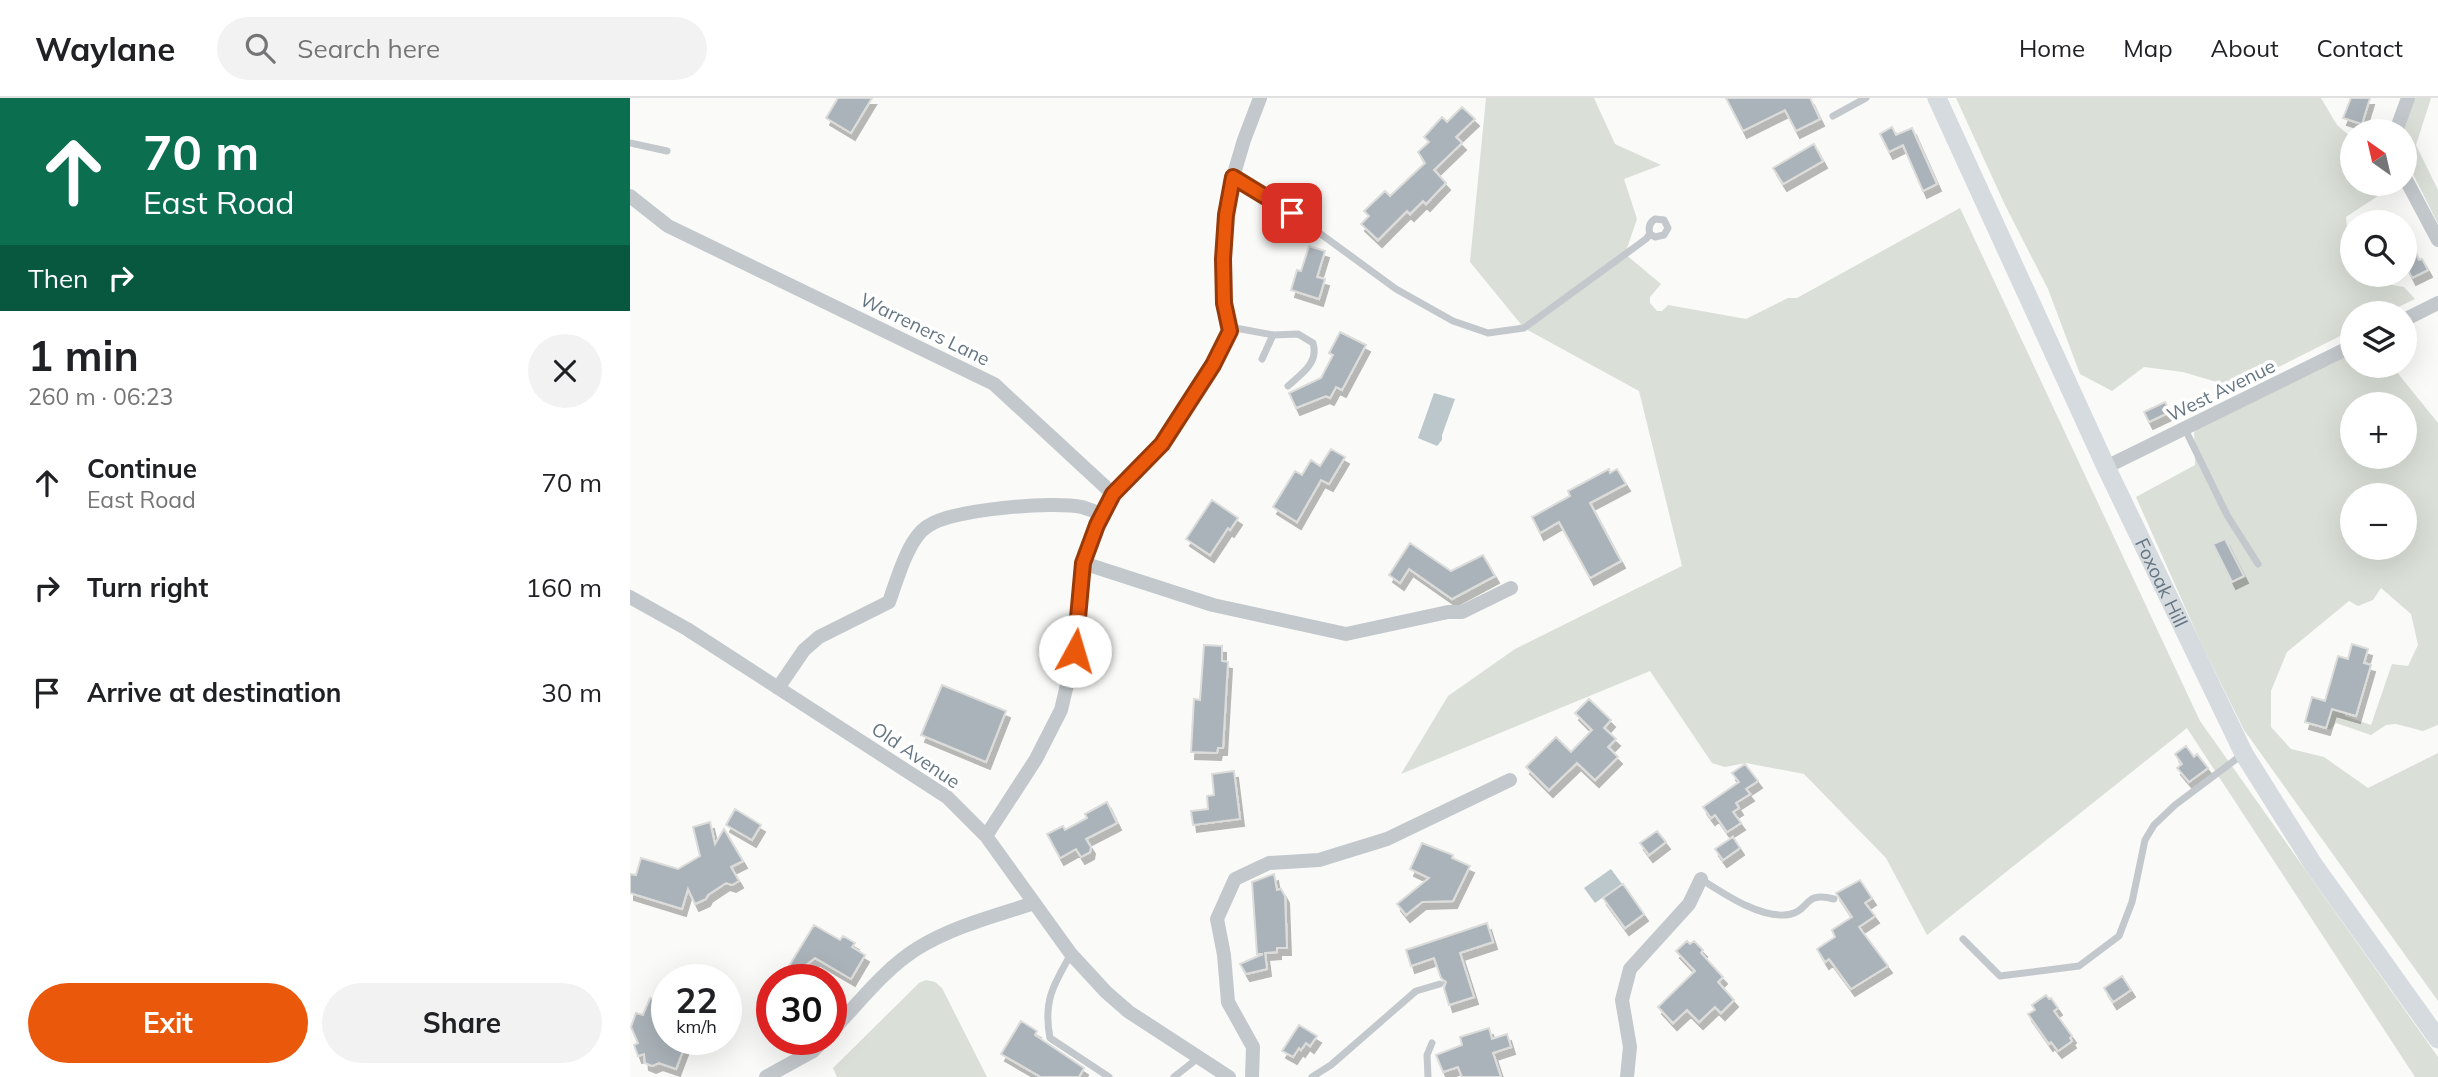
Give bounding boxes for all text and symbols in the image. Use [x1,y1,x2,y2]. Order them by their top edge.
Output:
search box [217,17,707,80]
text: Waylane [35,28,175,69]
icon: search [241,29,279,67]
text: Search here [297,32,440,65]
text: Home [2019,33,2085,63]
text: Map [2123,33,2173,63]
text: About [2211,33,2279,63]
text: Contact [2317,33,2403,63]
north arrow [2340,119,2417,196]
map controls [2340,119,2417,560]
text: 70 m [143,121,259,182]
icon: ahead [28,126,119,217]
text: East Road [143,182,295,222]
pin [1262,183,1322,243]
icon: arrive [1273,194,1311,232]
button: search [2340,210,2417,287]
icon: right [102,259,140,297]
text: Then [28,262,88,295]
street label: Warreners Lane [856,287,994,371]
button: layers [2340,301,2417,378]
text: 1 min [28,329,139,382]
button: close [528,334,602,408]
street label: West Avenue [2163,353,2279,427]
text: 260 m · 06:23 [28,382,173,411]
button: + [2340,392,2417,469]
text: Continue [87,452,197,485]
icon: ahead [28,464,66,502]
text: 70 m [541,466,602,499]
button: − [2340,483,2417,560]
text: East Road [87,485,196,514]
street label: Foxoak Hill [2130,534,2193,631]
icon: right [28,569,66,607]
text: Turn right [87,571,208,604]
text: 160 m [526,571,602,604]
position arrow [1038,614,1112,688]
icon: arrive [28,674,66,712]
text: Arrive at destination [87,676,342,709]
text: 30 m [541,676,602,709]
street label: Old Avenue [867,717,965,793]
speed limit sign: 30 [756,964,847,1055]
text: 22 [675,978,718,1022]
button: Exit [28,983,308,1063]
button: Share [322,983,602,1063]
text: km/h [676,1015,717,1038]

